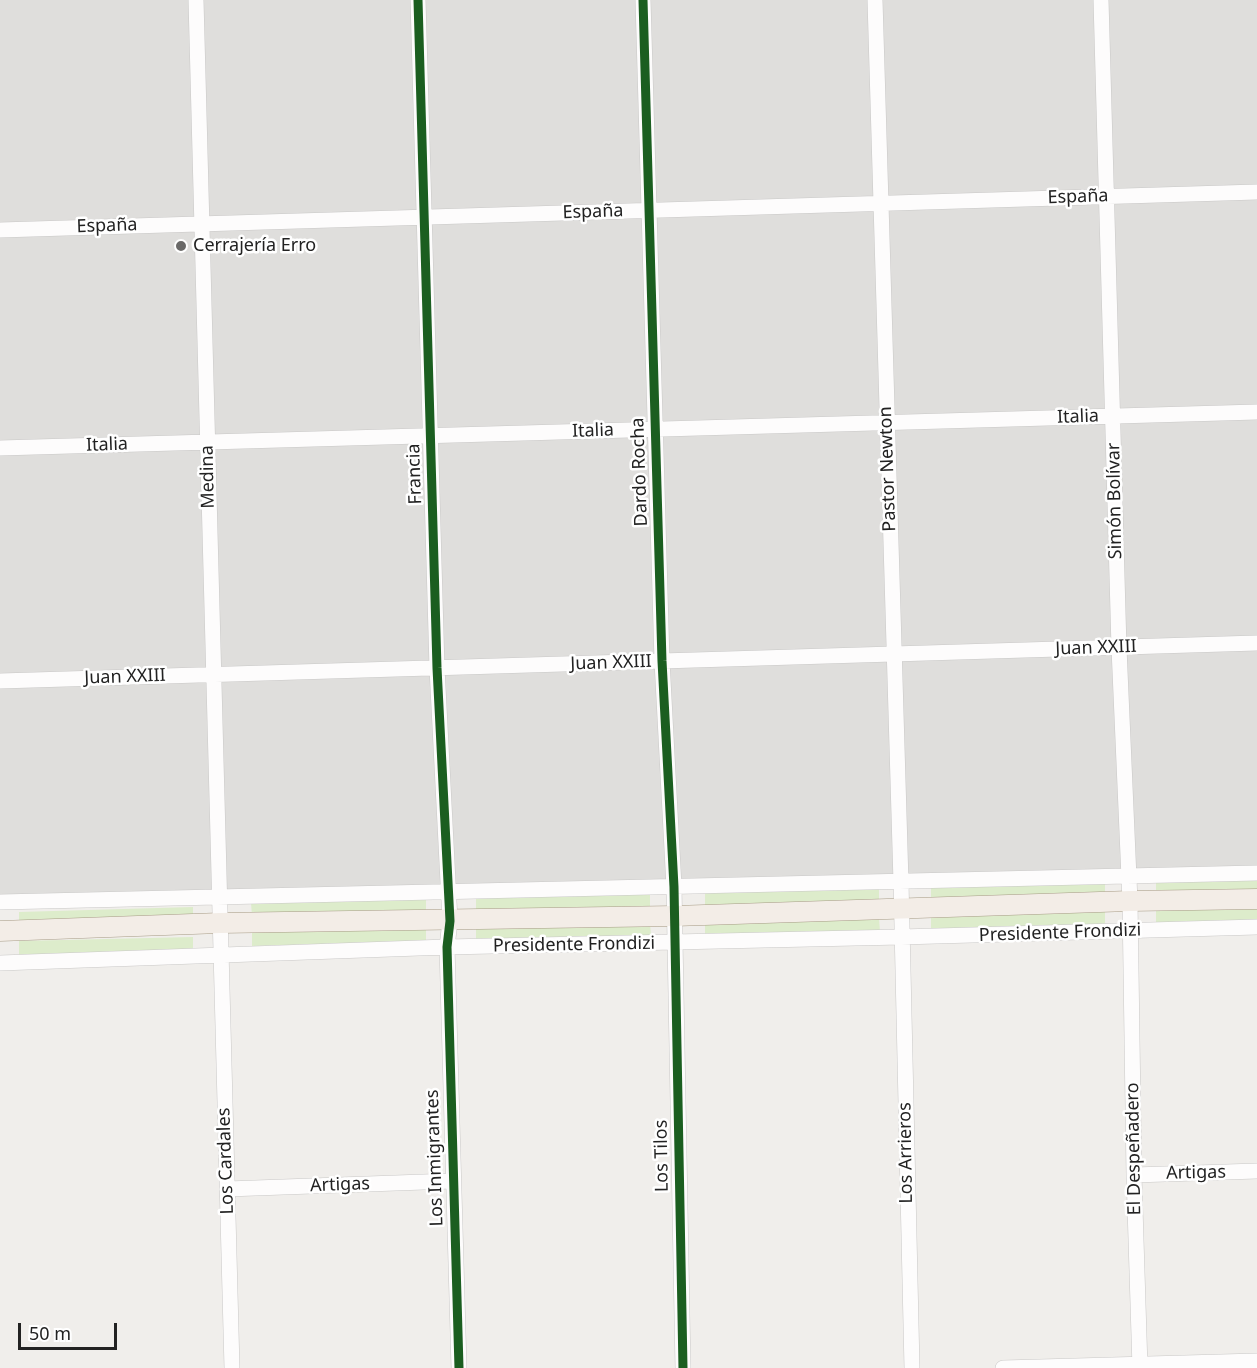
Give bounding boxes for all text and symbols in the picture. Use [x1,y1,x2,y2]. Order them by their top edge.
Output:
street label: España [1047,185,1109,209]
street label: España [562,200,624,224]
street label: España [76,214,138,238]
place label: Cerrajería Erro [193,235,316,257]
marker: Cerrajería Erro [174,239,188,253]
street label: Italia [1057,405,1099,429]
street label: Pastor Newton [875,406,901,532]
street label: Dardo Rocha [627,417,653,527]
street label: Italia [572,419,614,443]
street label: Italia [86,433,128,457]
street label: Francia [403,443,427,505]
street label: Simón Bolívar [1103,443,1127,559]
street label: Medina [197,445,219,509]
street label: Juan XXIII [1055,636,1137,660]
street label: Juan XXIII [570,651,652,675]
street label: Juan XXIII [84,665,166,689]
street label: Presidente Frondizi [979,919,1141,947]
street label: Presidente Frondizi [493,933,655,957]
street label: El Despeñadero [1122,1082,1146,1216]
street label: Los Inmigrantes [422,1089,448,1227]
street label: Los Arrieros [894,1102,918,1204]
street label: Los Cardales [213,1107,239,1215]
street label: Los Tilos [651,1120,673,1192]
street label: Artigas [1166,1162,1226,1184]
street label: Artigas [310,1173,370,1197]
scale bar [21,1311,120,1349]
text: 50 m [29,1321,71,1345]

